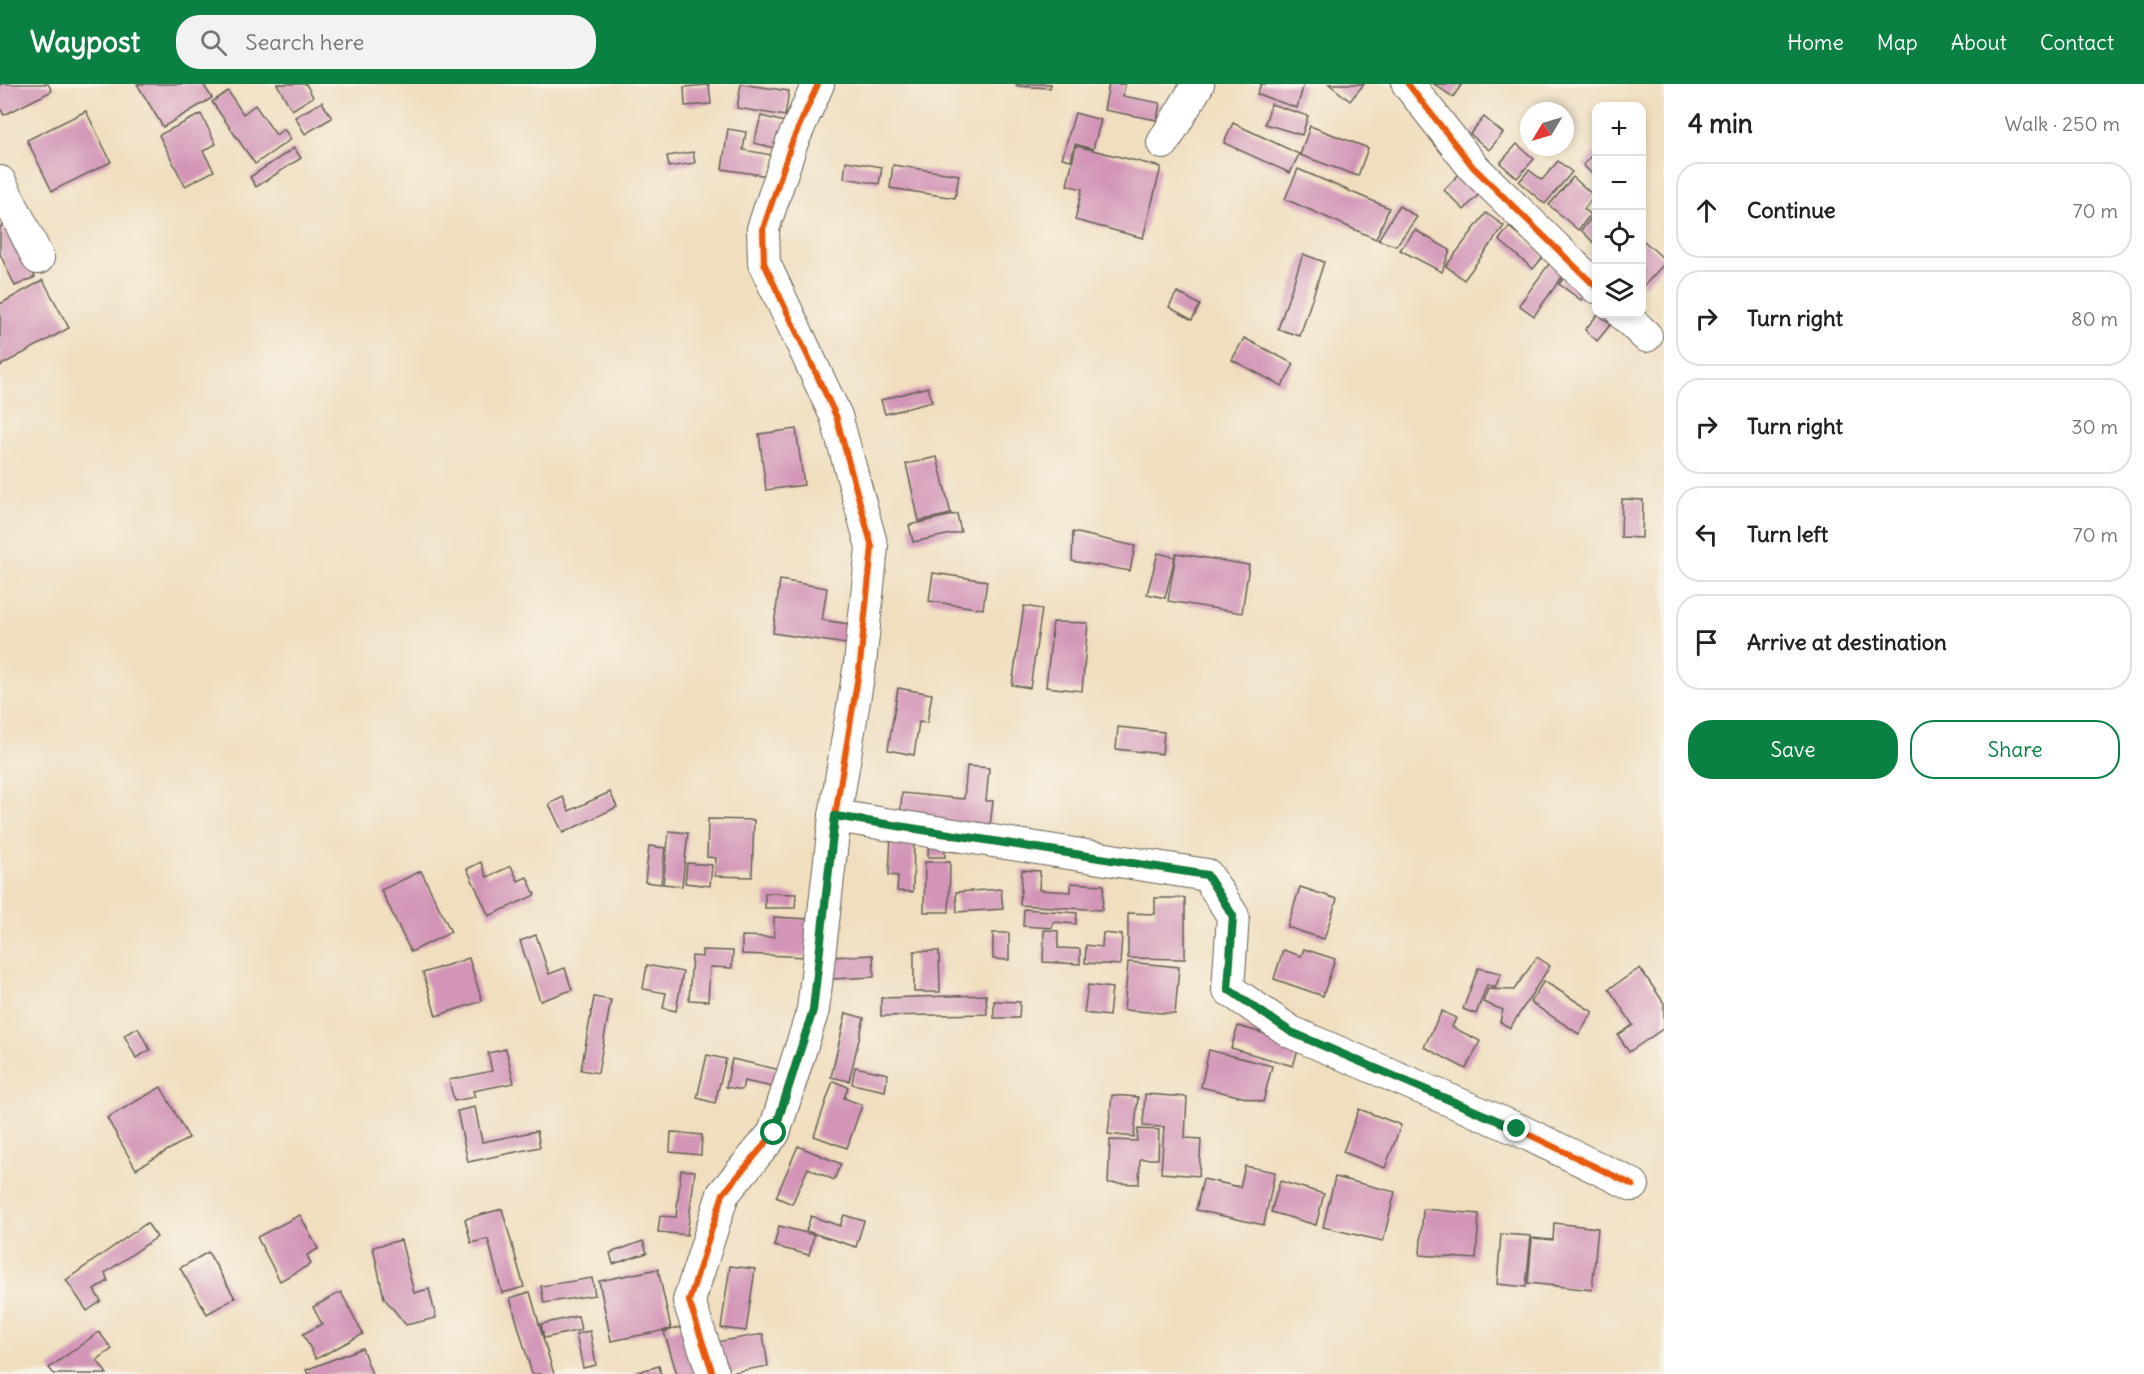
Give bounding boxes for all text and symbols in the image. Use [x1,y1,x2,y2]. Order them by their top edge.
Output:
search box [176,15,596,69]
text: Waypost [30,24,140,60]
icon: search [197,26,230,59]
text: Search here [245,28,364,56]
text: Home [1787,29,1844,56]
text: Map [1877,29,1918,56]
text: About [1951,29,2007,56]
text: Contact [2040,29,2114,56]
north arrow [1520,102,1574,156]
map controls [1592,102,1646,318]
button: + [1592,102,1646,156]
text: 4 min [1688,107,1753,140]
text: Walk · 250 m [2005,111,2120,136]
button: − [1592,156,1646,210]
icon: ahead [1690,194,1723,227]
text: Continue [1747,196,1836,224]
text: 70 m [2073,198,2118,223]
button: locate [1592,210,1646,264]
button: layers [1592,264,1646,318]
icon: right [1690,302,1723,335]
text: Turn right [1747,304,1843,332]
text: 80 m [2071,306,2118,331]
icon: right [1690,410,1723,443]
text: Turn right [1747,412,1843,440]
text: 30 m [2071,414,2118,439]
icon: left [1690,518,1723,551]
text: Turn left [1747,520,1828,548]
text: 70 m [2073,522,2118,547]
icon: arrive [1690,626,1723,659]
text: Arrive at destination [1747,628,1947,656]
button: Save [1688,720,1898,779]
button: Share [1910,720,2120,779]
route end [1503,1115,1529,1141]
route start [760,1119,786,1145]

